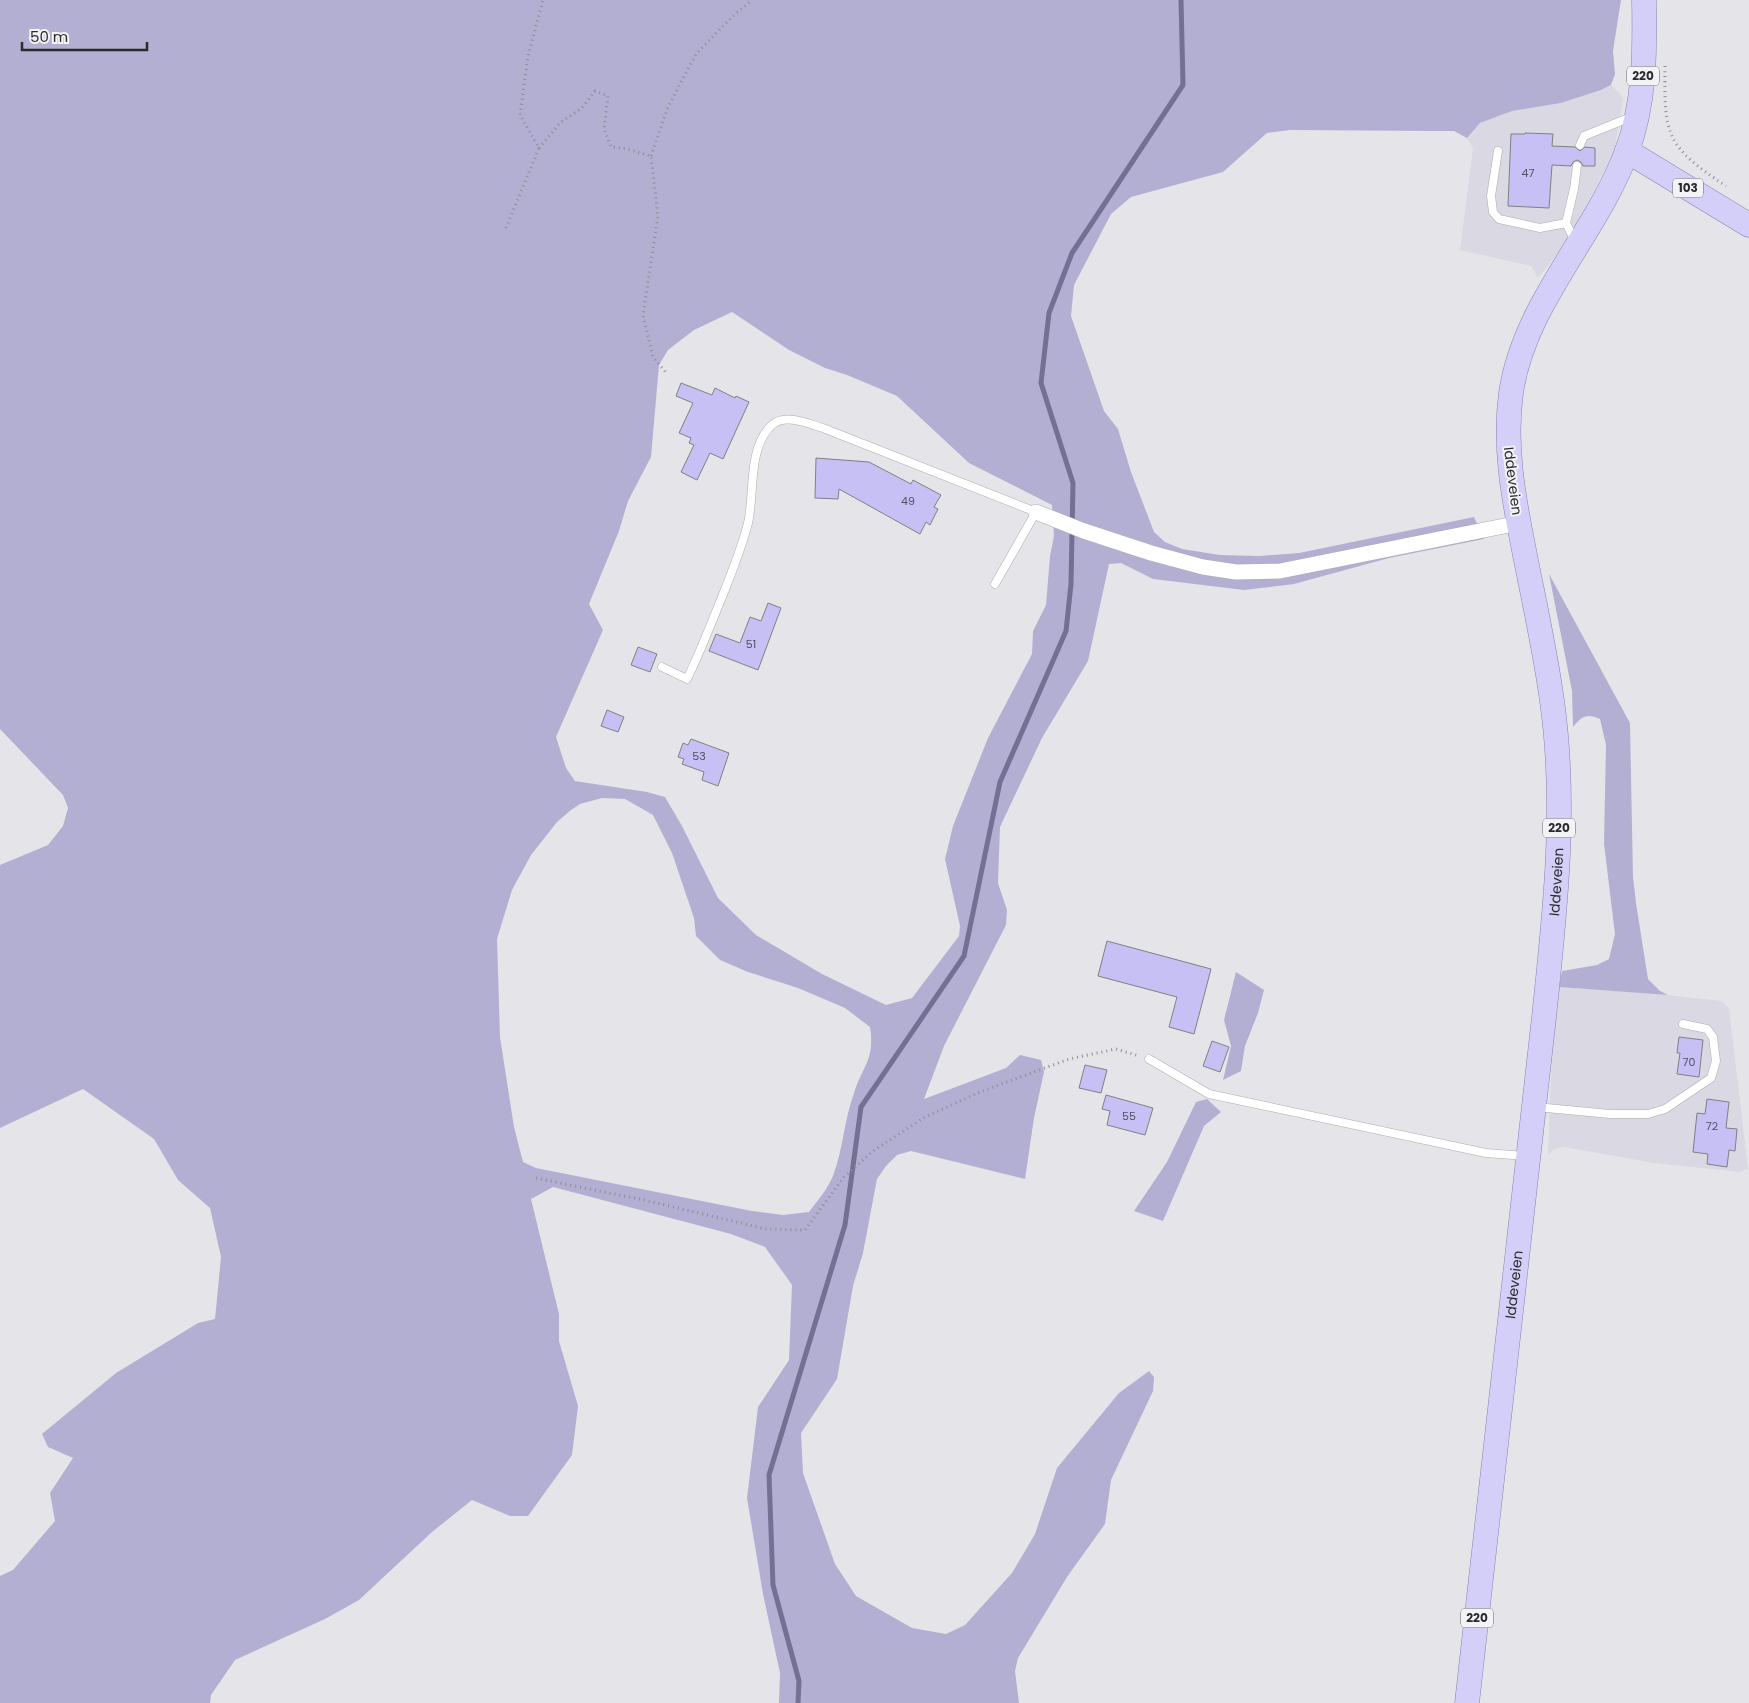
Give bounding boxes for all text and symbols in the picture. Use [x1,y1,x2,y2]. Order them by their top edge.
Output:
scale bar [22,20,148,52]
text: 50 m [30,26,68,47]
road number: 220 [1627,66,1659,85]
house number: 47 [1522,165,1534,181]
road number: 103 [1673,178,1703,198]
street label: Iddeveien [1499,446,1527,516]
house number: 49 [901,493,915,509]
house number: 51 [746,636,756,652]
house number: 53 [692,748,706,764]
road number: 220 [1543,818,1575,838]
street label: Iddeveien [1544,847,1568,917]
house number: 70 [1683,1054,1696,1070]
house number: 55 [1122,1108,1136,1124]
house number: 72 [1706,1118,1718,1134]
street label: Iddeveien [1500,1249,1528,1320]
road number: 220 [1461,1609,1493,1628]

